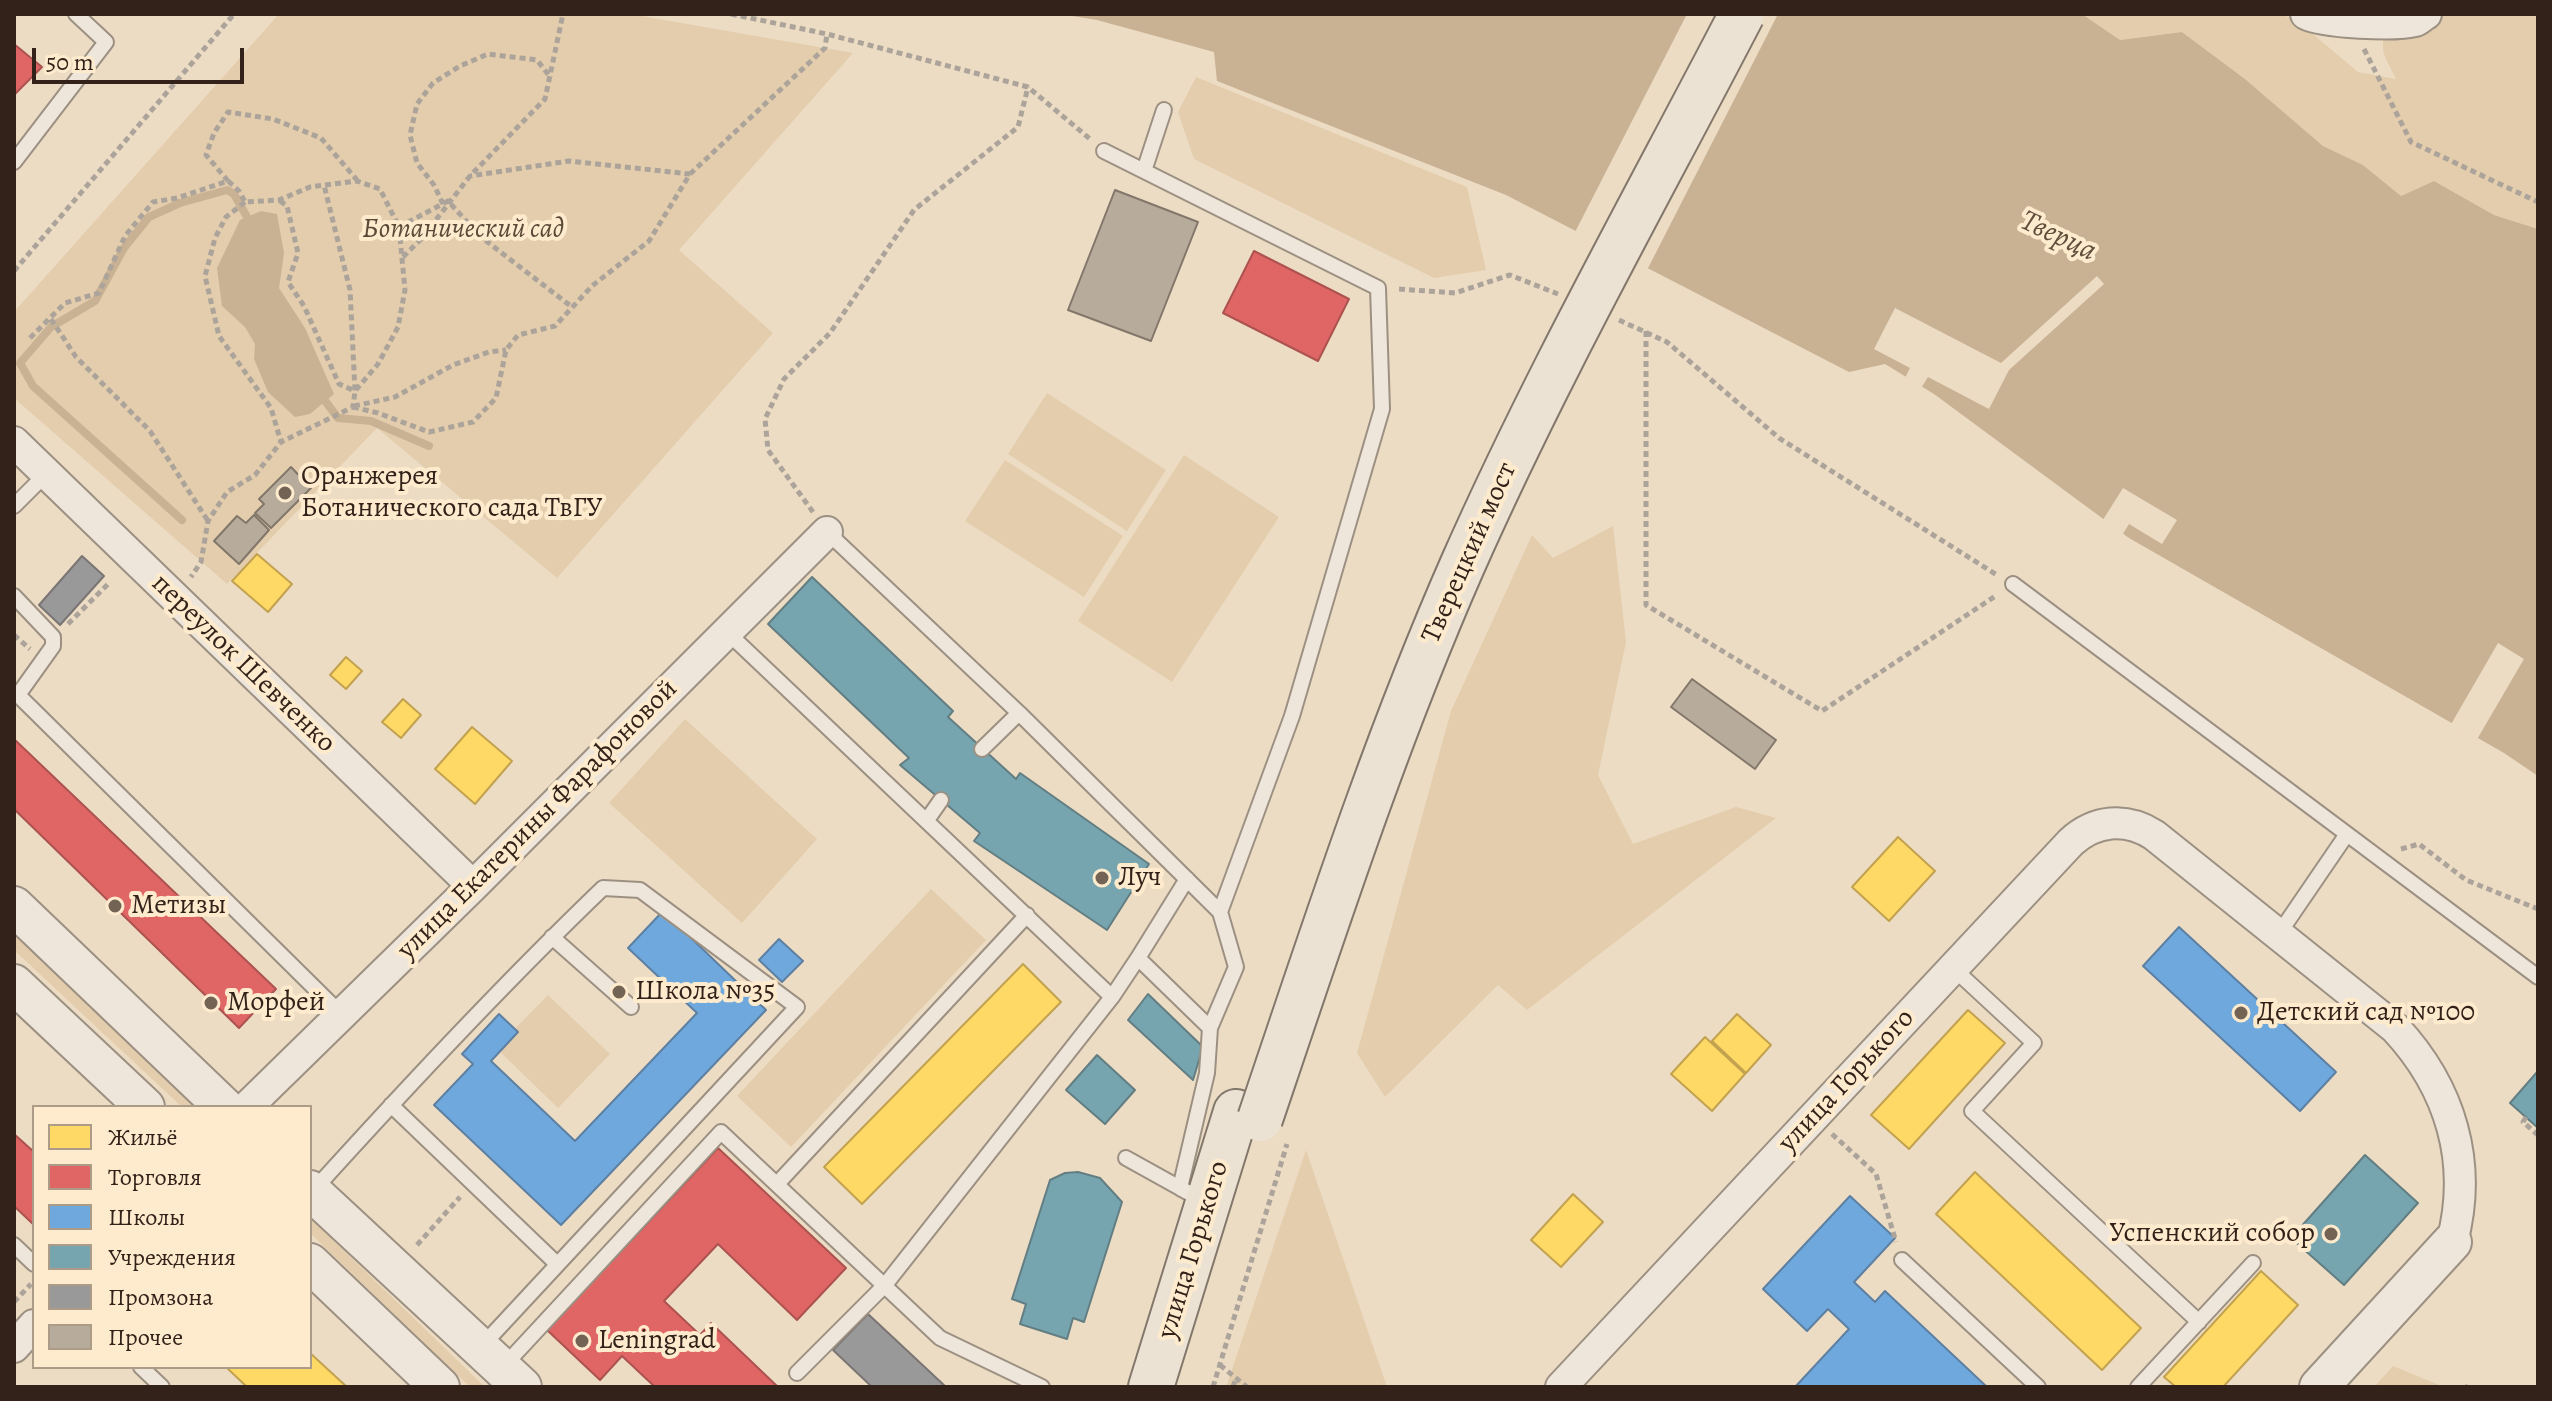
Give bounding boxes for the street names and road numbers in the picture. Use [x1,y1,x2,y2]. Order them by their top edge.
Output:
street label: Тверецкий мост [1415,458,1525,648]
street label: переулок Шевченко [144,568,342,760]
street label: улица Екатерины Фарафоновой [391,673,685,967]
street label: улица Горького [1772,1002,1922,1160]
street label: улица Горького [1151,1157,1237,1343]

